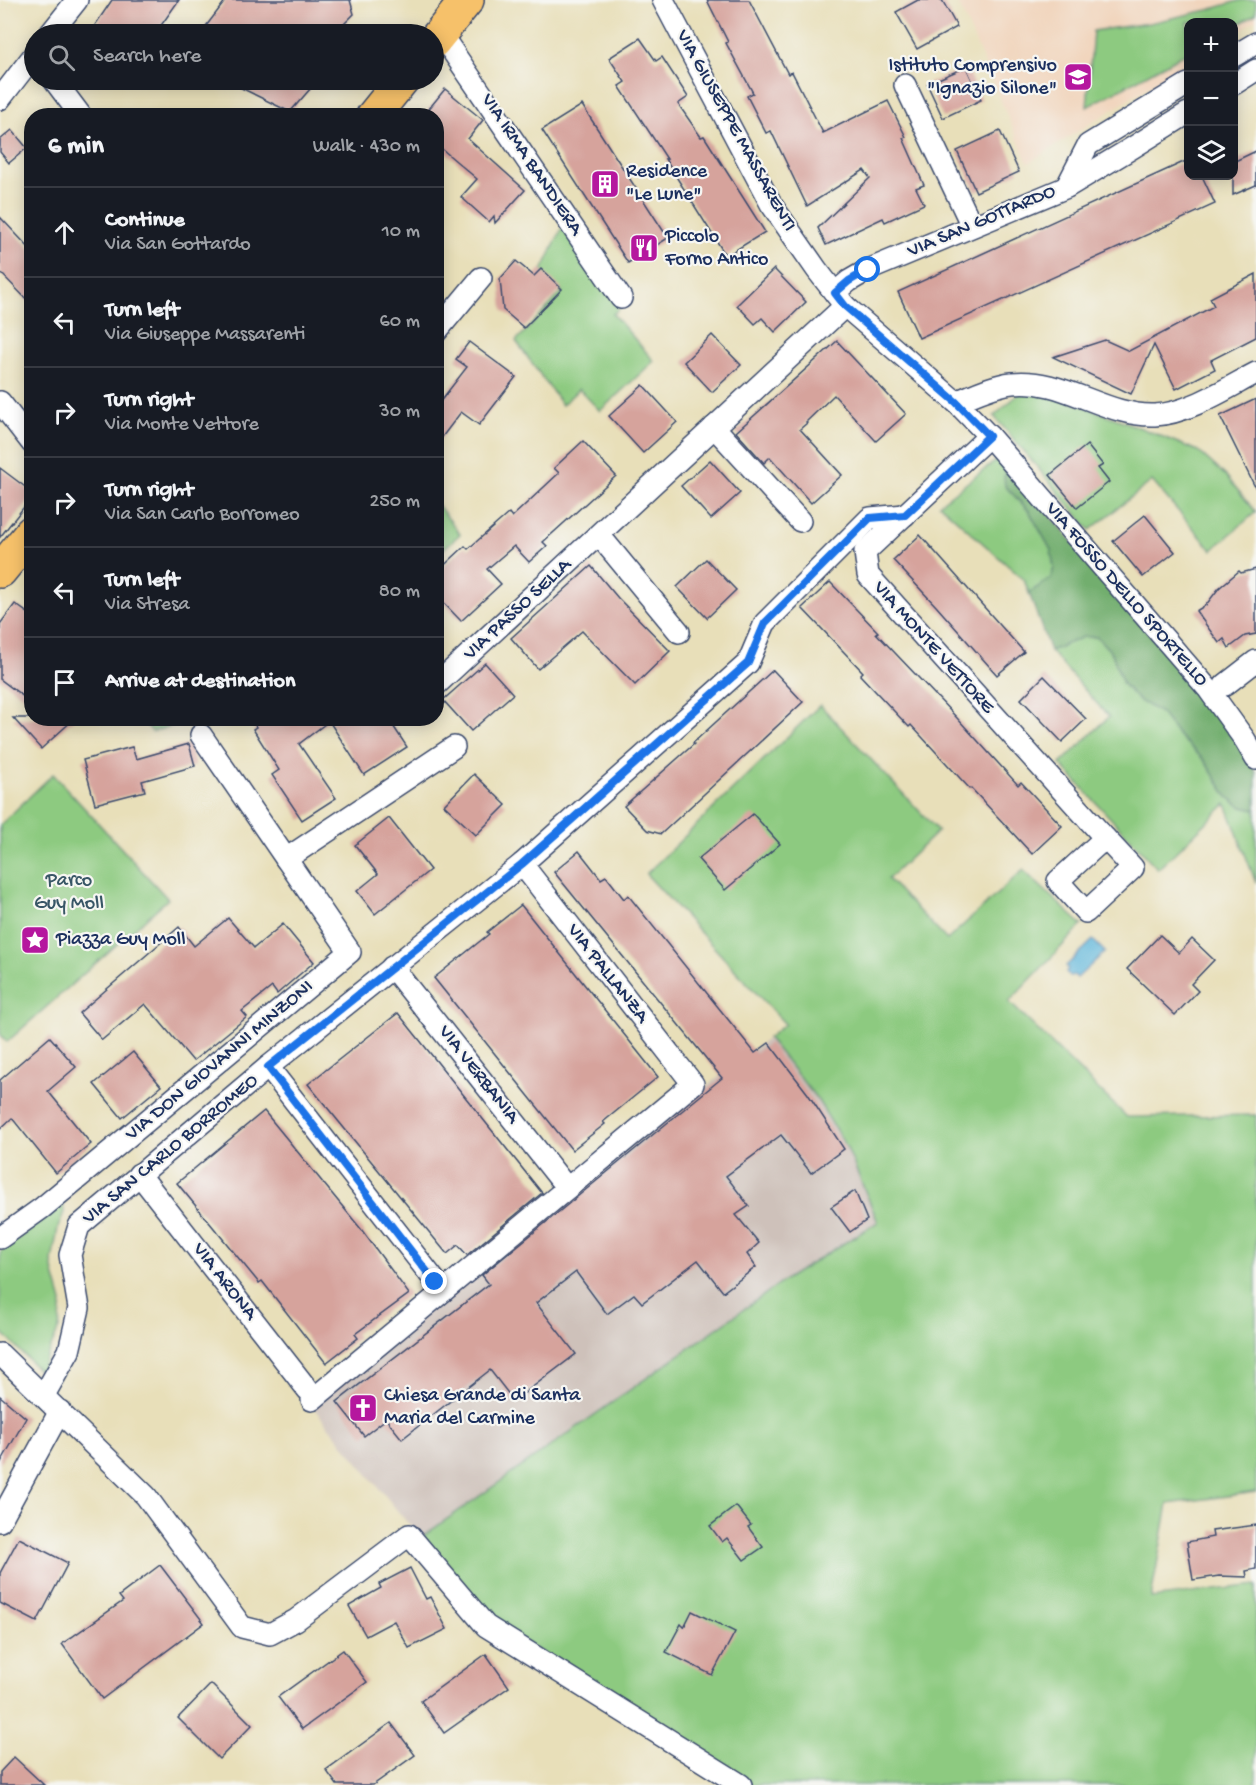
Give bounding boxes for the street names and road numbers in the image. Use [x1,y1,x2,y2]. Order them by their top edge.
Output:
street label: VIA GIUSEPPE MASSARENTI [669,25,800,236]
street label: VIA IRMA BANDIERA [475,89,588,241]
street label: VIA SAN GOTTARDO [904,180,1060,264]
street label: VIA FOSSO DELLO SPORTELLO [1039,497,1212,692]
street label: VIA PASSO SELLA [459,553,577,666]
street label: VIA MONTE VETTORE [867,576,1000,720]
street label: VIA PALLANZA [561,919,654,1029]
street label: VIA DON GIOVANNI MINZONI [121,976,319,1147]
street label: VIA VERBANIA [432,1021,524,1130]
street label: VIA SAN CARLO BORROMEO [78,1070,263,1231]
street label: VIA ARONA [186,1238,262,1326]

